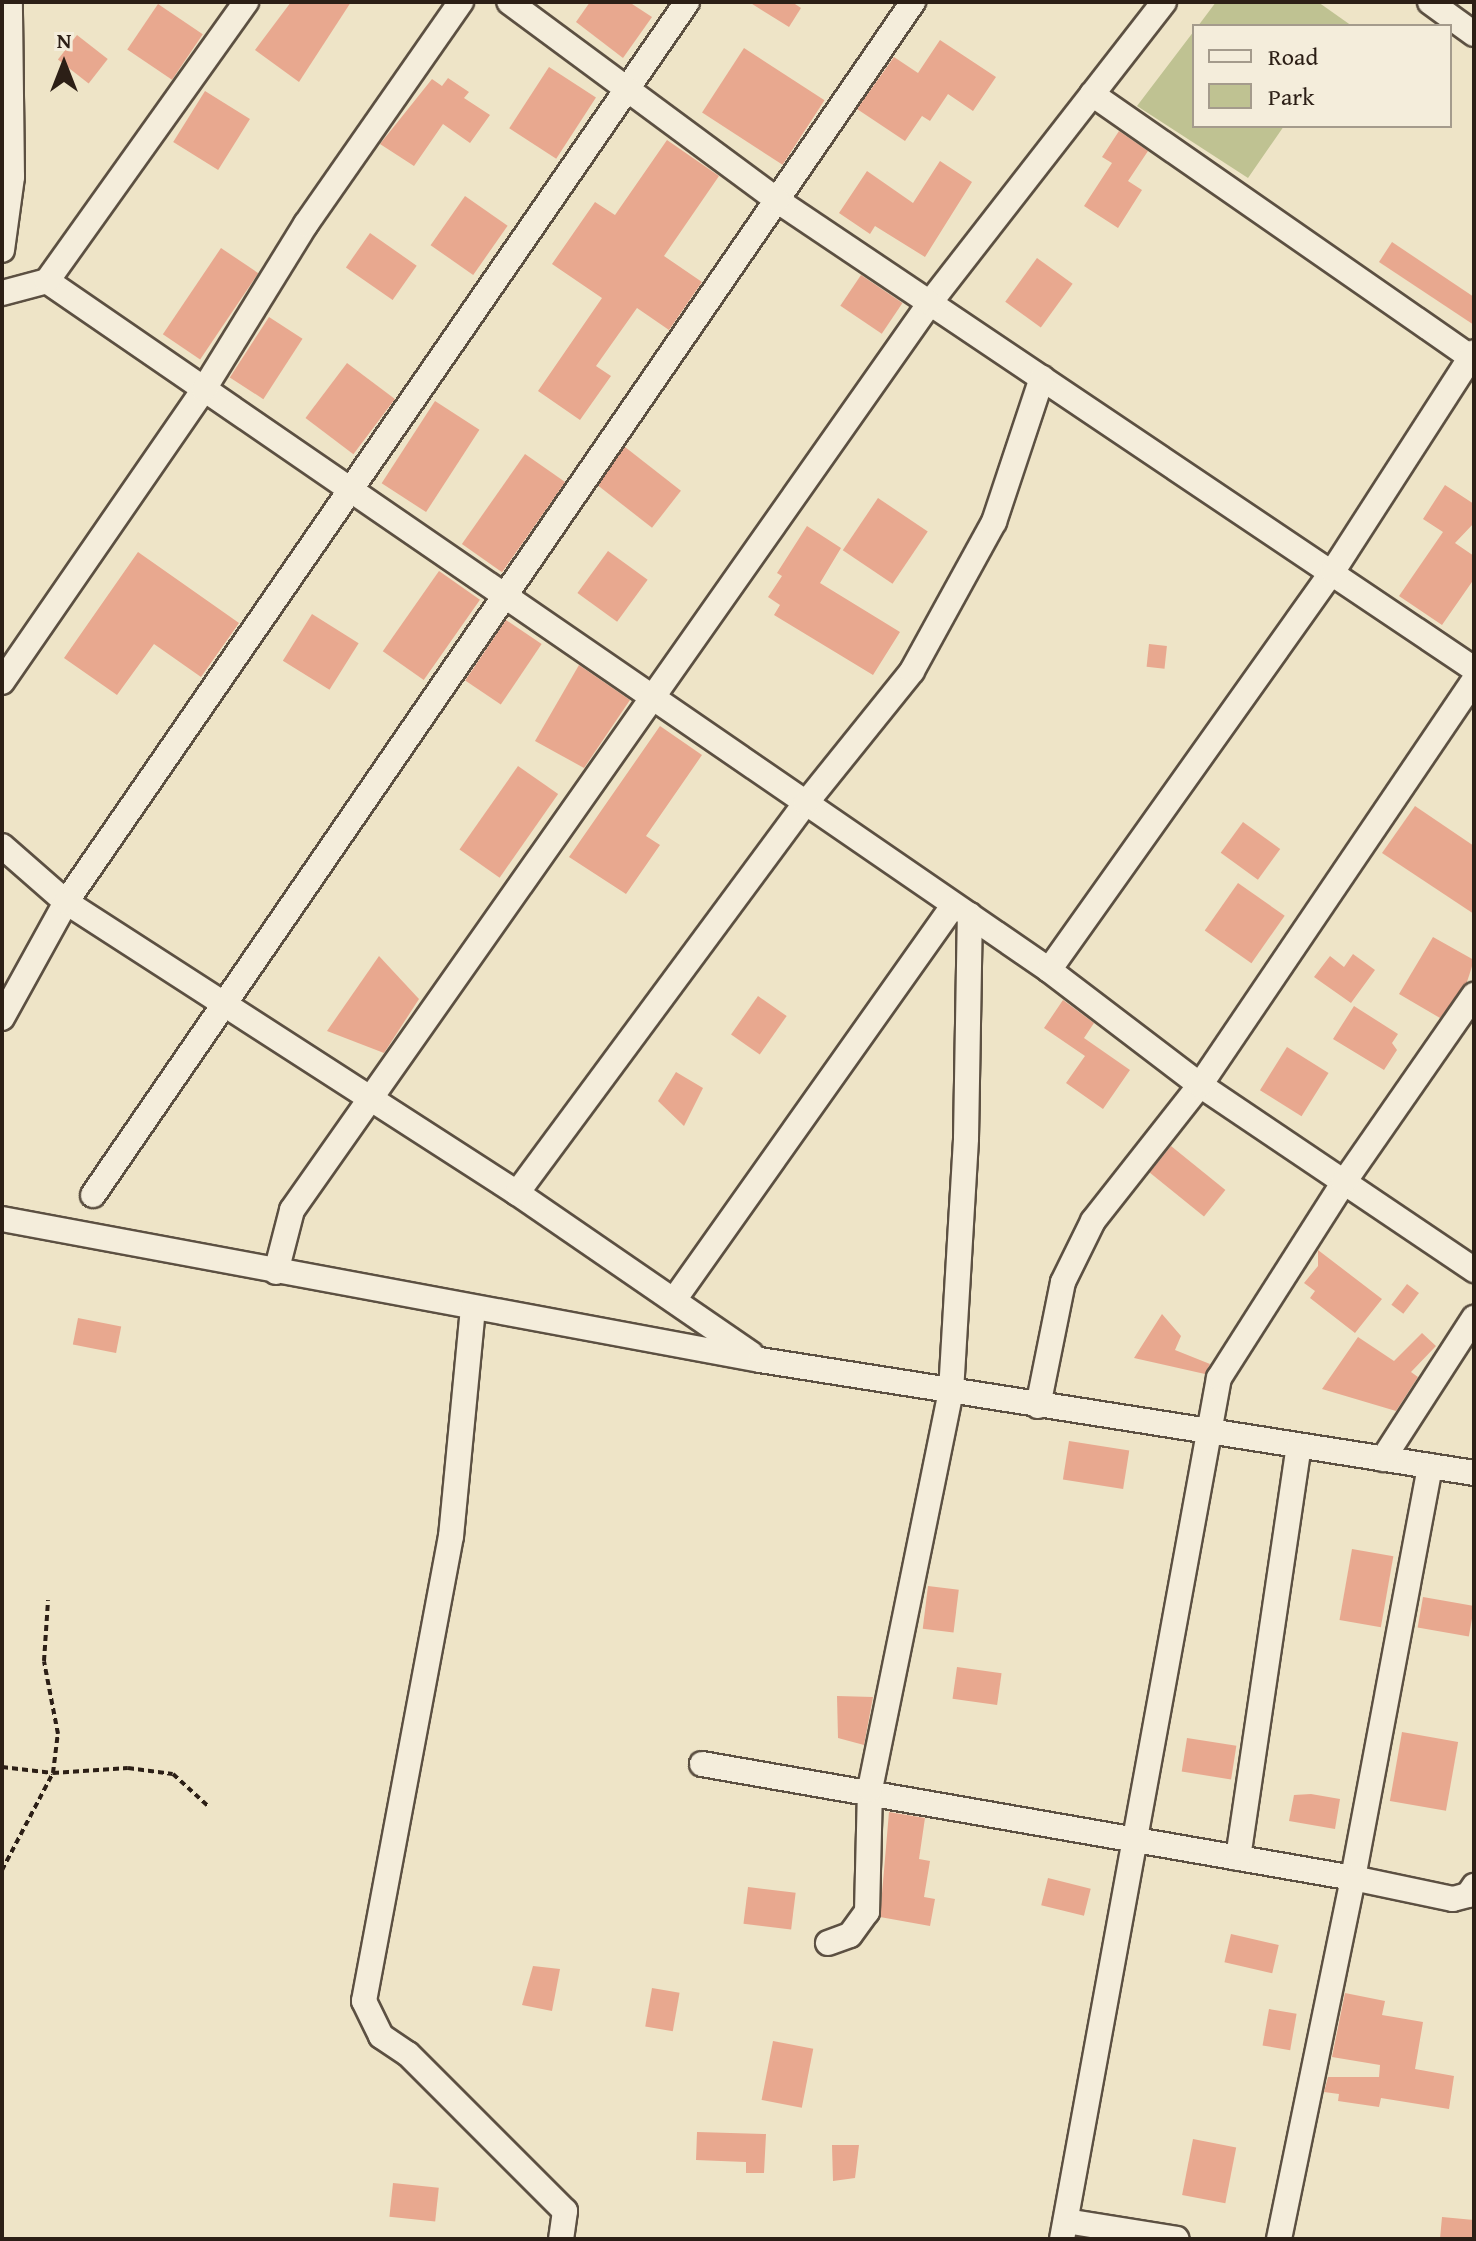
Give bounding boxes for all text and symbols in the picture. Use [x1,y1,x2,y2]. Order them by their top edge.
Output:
north arrow [24,24,104,104]
text: N [57,24,71,56]
legend [1192,24,1452,128]
text: Road [1268,39,1318,74]
text: Park [1268,79,1314,114]

